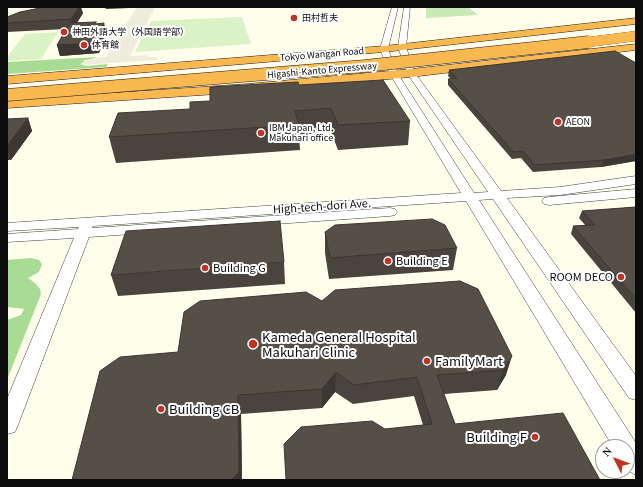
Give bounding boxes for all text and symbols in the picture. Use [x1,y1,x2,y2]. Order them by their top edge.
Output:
marker: 田村哲夫 [289,13,299,23]
place label: 田村哲夫 [302,13,338,23]
marker: 神田外語大学（外国語学部） [59,27,69,37]
place label: 神田外語大学（外国語学部） [72,27,189,37]
marker: 体育館 [79,40,89,50]
place label: 体育館 [92,40,119,50]
street label: Tokyo Wangan Road [279,45,365,63]
street label: Higashi-Kanto Expressway [267,60,377,80]
marker: AEON [553,117,563,127]
place label: AEON [566,117,590,127]
place label: IBM Japan, Ltd. Makuhari office [269,123,333,144]
marker: IBM Japan, Ltd. Makuhari office [256,128,266,138]
street label: High-tech-dori Ave. [273,196,371,216]
place label: Building E [396,254,448,268]
marker: Building E [383,256,393,266]
place label: Building G [213,261,266,275]
marker: Building G [200,263,210,273]
place label: ROOM DECO [549,270,613,284]
marker: ROOM DECO [616,272,626,282]
place label: Kameda General Hospital Makuhari Clinic [262,329,416,360]
marker: Kameda General Hospital Makuhari Clinic [247,338,259,350]
place label: FamilyMart [435,353,503,369]
marker: FamilyMart [422,356,432,366]
place label: Building CB [169,401,239,417]
marker: Building CB [156,404,166,414]
place label: Building F [466,429,527,445]
marker: Building F [530,432,540,442]
north arrow [595,439,635,479]
text: N [600,445,614,459]

